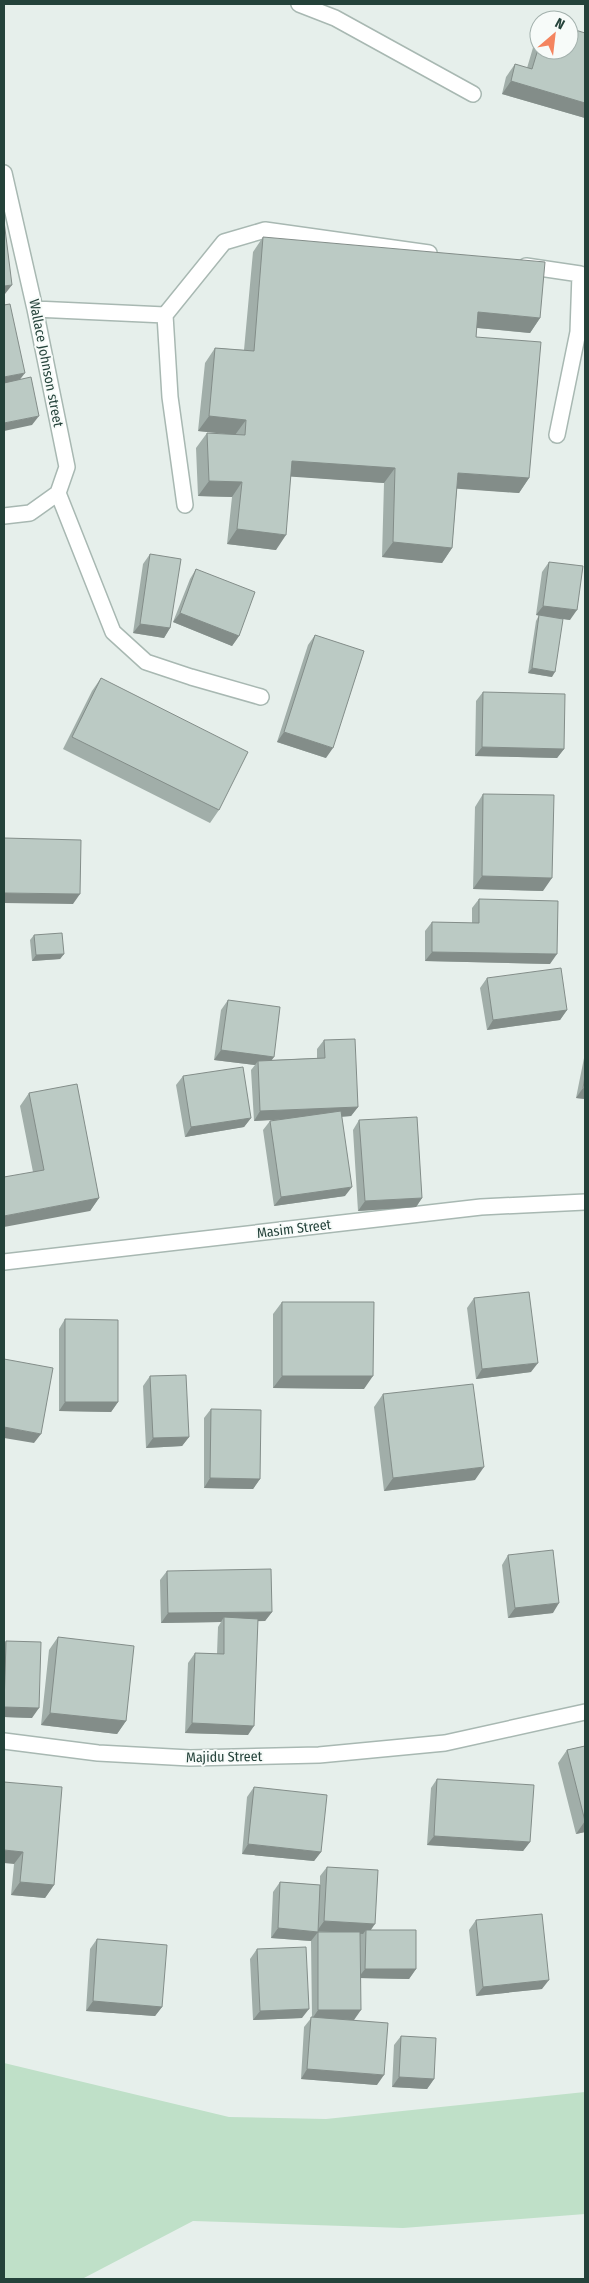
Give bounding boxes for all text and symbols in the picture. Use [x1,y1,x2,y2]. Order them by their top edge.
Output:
north arrow [529,10,579,60]
text: N [552,14,568,33]
street label: Wallace Johnson street [25,297,67,429]
street label: Masim Street [256,1216,333,1242]
street label: Majidu Street [186,1748,263,1766]

